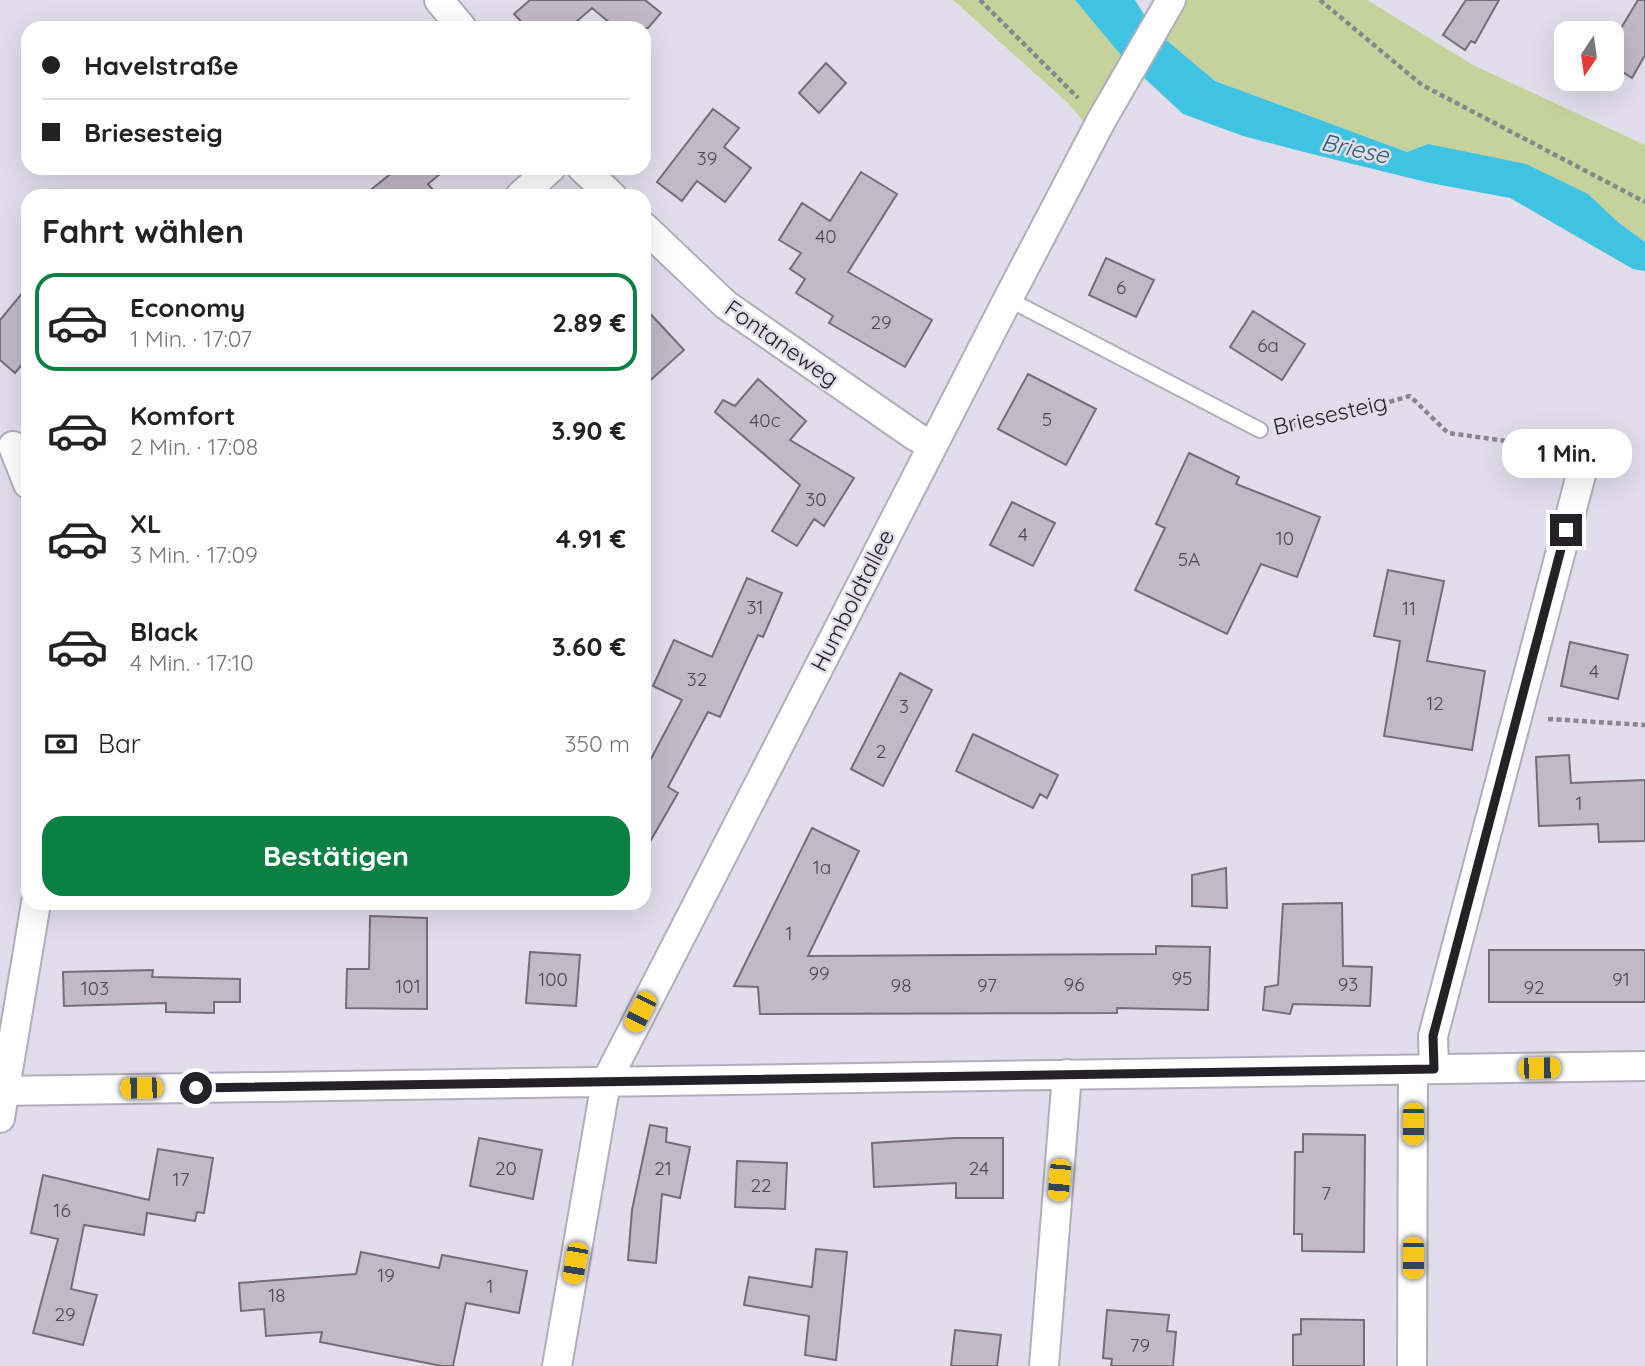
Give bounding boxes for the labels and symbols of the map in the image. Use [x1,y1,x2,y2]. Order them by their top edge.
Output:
north arrow [1554,21,1624,91]
water label: Briese [1318,126,1393,170]
house number: 39 [697,146,717,170]
house number: 40 [815,224,837,248]
house number: 6 [1116,275,1126,299]
street label: Fontaneweg [719,293,845,393]
house number: 29 [870,310,892,334]
house number: 6a [1257,333,1279,357]
street label: Briesesteig [1270,387,1390,441]
house number: 5 [1042,407,1052,431]
house number: 40c [749,408,781,432]
callout: 1 Min. [1501,428,1631,477]
house number: 30 [805,487,827,511]
route end [1550,514,1582,546]
house number: 4 [1018,522,1028,546]
street label: Humboldtallee [804,524,900,676]
house number: 10 [1276,526,1294,550]
house number: 5A [1178,547,1200,571]
house number: 31 [747,595,764,619]
house number: 11 [1402,596,1416,620]
house number: 4 [1589,659,1599,683]
house number: 32 [687,667,707,691]
house number: 12 [1426,691,1444,715]
house number: 3 [899,694,909,718]
house number: 2 [876,739,886,763]
house number: 1 [1575,791,1583,815]
house number: 1a [813,855,831,879]
house number: 1 [785,921,793,945]
house number: 99 [808,961,830,985]
house number: 95 [1172,966,1192,990]
house number: 100 [538,967,568,991]
house number: 91 [1612,967,1630,991]
house number: 96 [1064,972,1084,996]
house number: 93 [1338,972,1358,996]
house number: 98 [891,973,911,997]
house number: 97 [977,973,997,997]
house number: 101 [395,974,421,998]
house number: 92 [1523,975,1545,999]
house number: 103 [81,976,109,1000]
car [622,989,659,1035]
car [1518,1057,1561,1079]
route start [180,1072,212,1104]
car [120,1077,163,1099]
car [1403,1103,1424,1145]
house number: 20 [495,1156,517,1180]
house number: 21 [654,1156,672,1180]
house number: 24 [969,1156,989,1180]
car [1047,1158,1072,1202]
house number: 17 [173,1167,190,1191]
house number: 22 [750,1173,772,1197]
house number: 7 [1321,1181,1331,1205]
house number: 16 [53,1198,71,1222]
car [1403,1237,1424,1279]
car [562,1240,589,1286]
house number: 19 [377,1263,395,1287]
house number: 1 [486,1274,494,1298]
house number: 18 [268,1283,286,1307]
house number: 29 [54,1302,76,1326]
house number: 79 [1130,1333,1150,1357]

